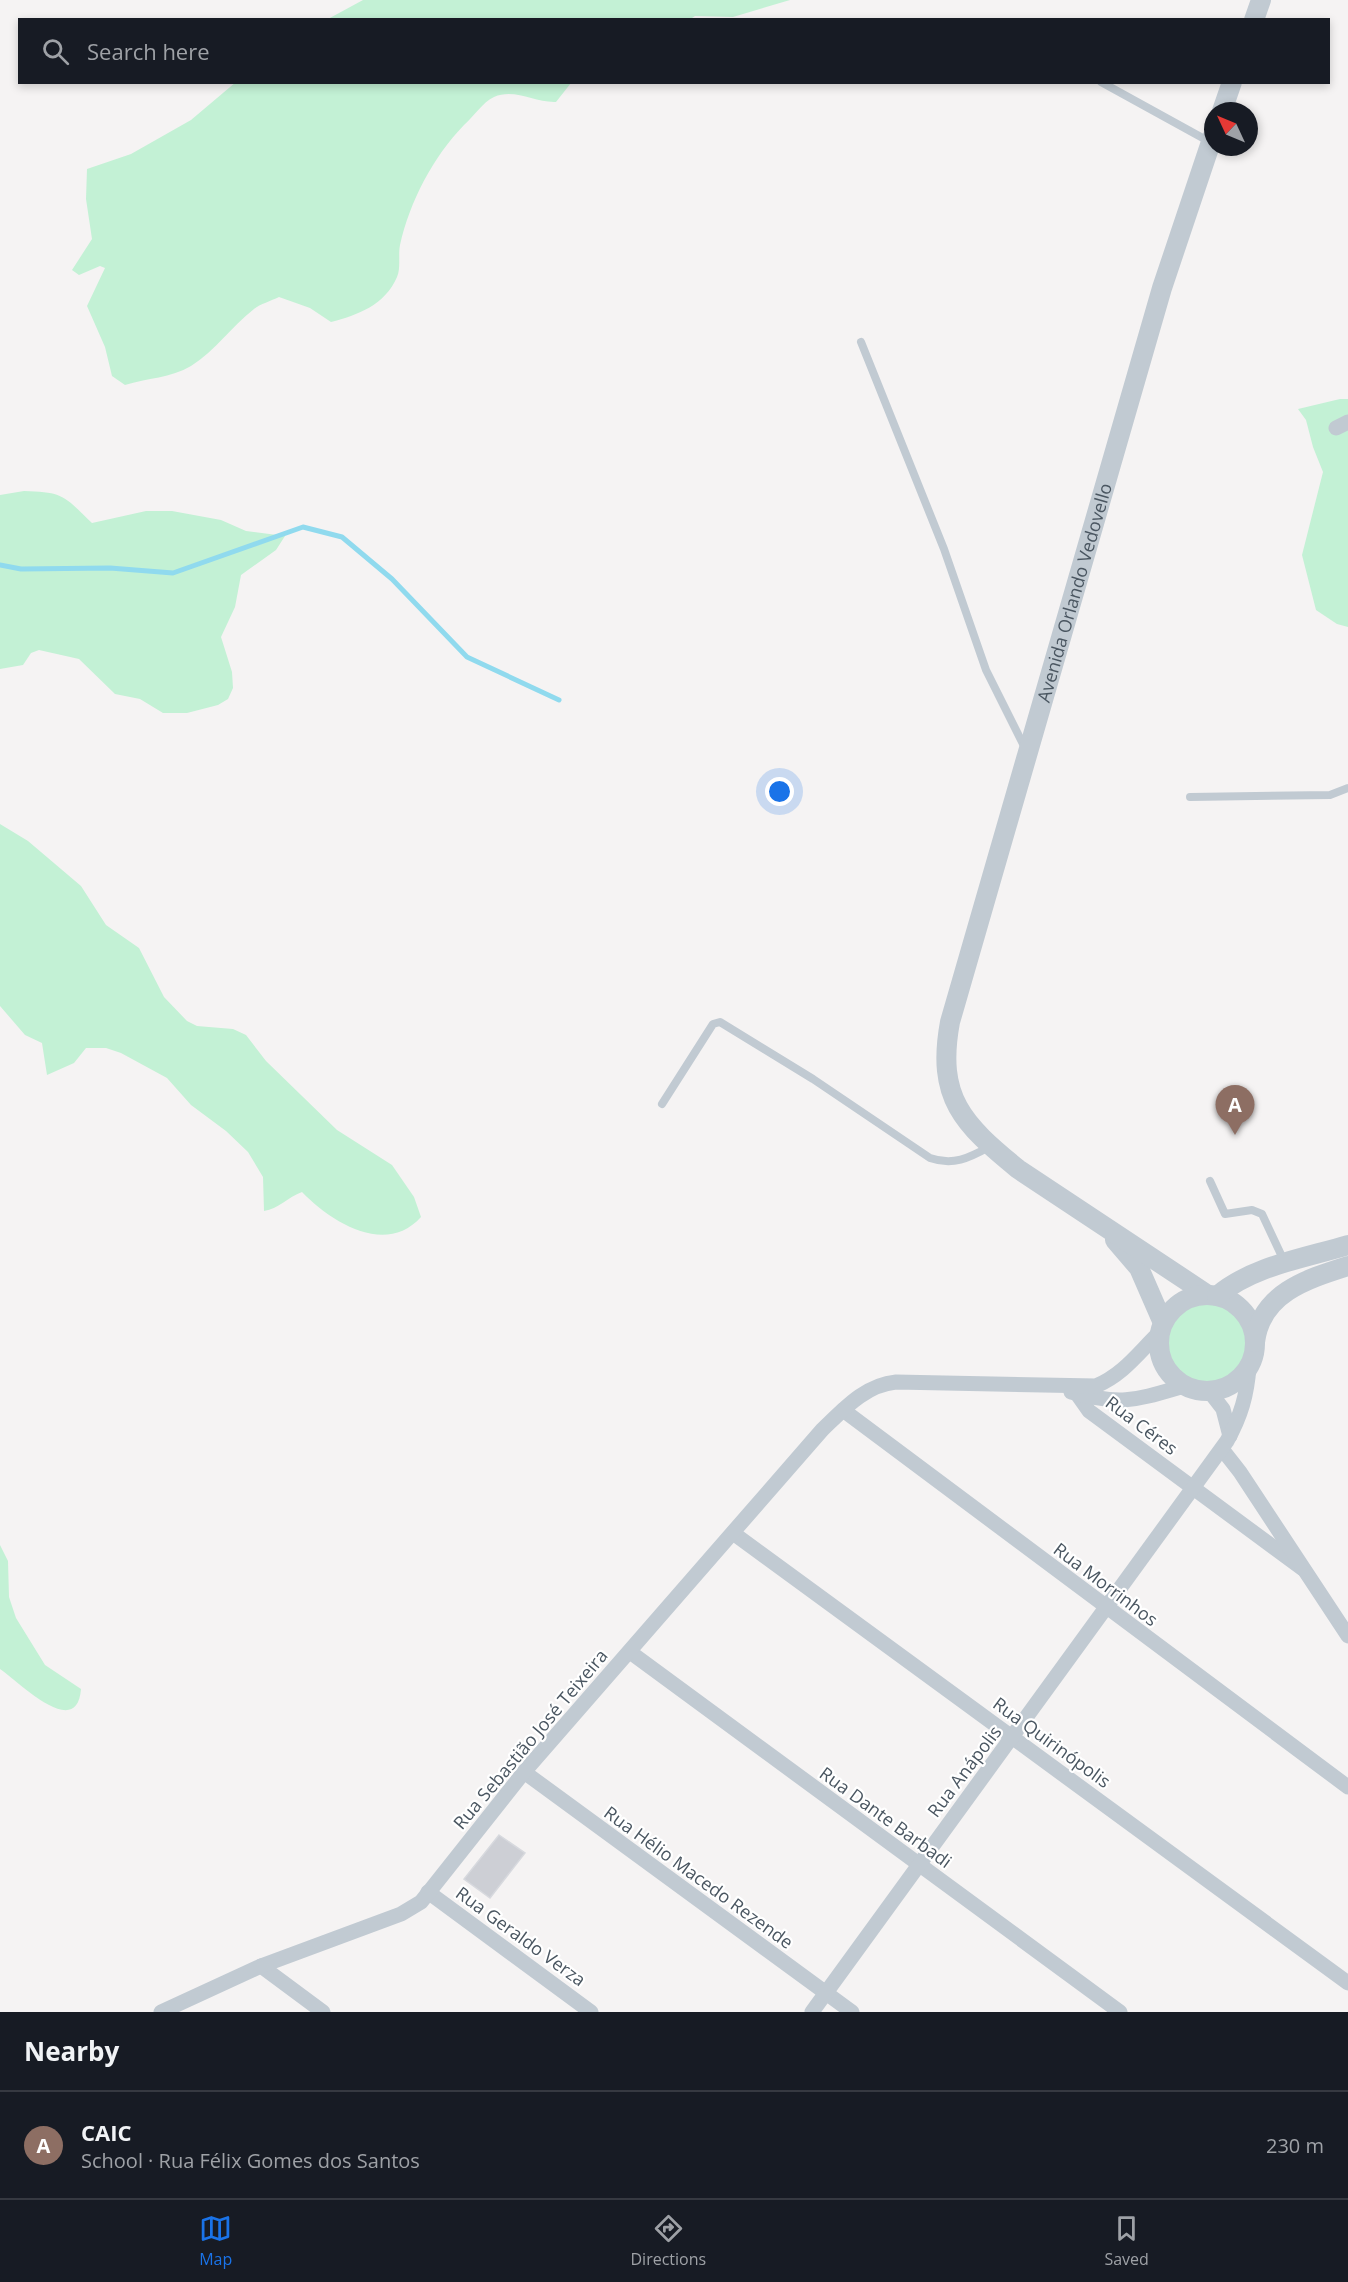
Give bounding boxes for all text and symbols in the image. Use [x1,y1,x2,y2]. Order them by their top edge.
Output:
search box [18,18,1330,84]
icon: search [39,35,72,68]
text: Search here [87,36,210,66]
north arrow [1204,102,1258,156]
street label: Avenida Orlando Vedovello [1031,480,1117,705]
your location [765,777,794,806]
pin: A [1216,1086,1254,1135]
street label: Rua Céres [1101,1390,1183,1460]
street label: Rua Morrinhos [1049,1537,1163,1631]
street label: Rua Sebastião José Teixeira [448,1644,612,1834]
street label: Rua Quirinópolis [988,1691,1116,1793]
street label: Rua Anápolis [922,1720,1006,1822]
street label: Rua Dante Barbadi [815,1761,957,1873]
street label: Rua Hélio Macedo Rezende [600,1800,798,1954]
street label: Rua Geraldo Verza [451,1881,591,1991]
text: Nearby [24,2033,119,2069]
text: CAIC [81,2117,132,2147]
text: A [37,2132,50,2159]
text: 230 m [1266,2132,1324,2159]
text: School · Rua Félix Gomes dos Santos [81,2147,420,2174]
tab: Map [199,2212,232,2270]
tab: Directions [631,2212,706,2270]
tab: Saved [1104,2212,1149,2270]

